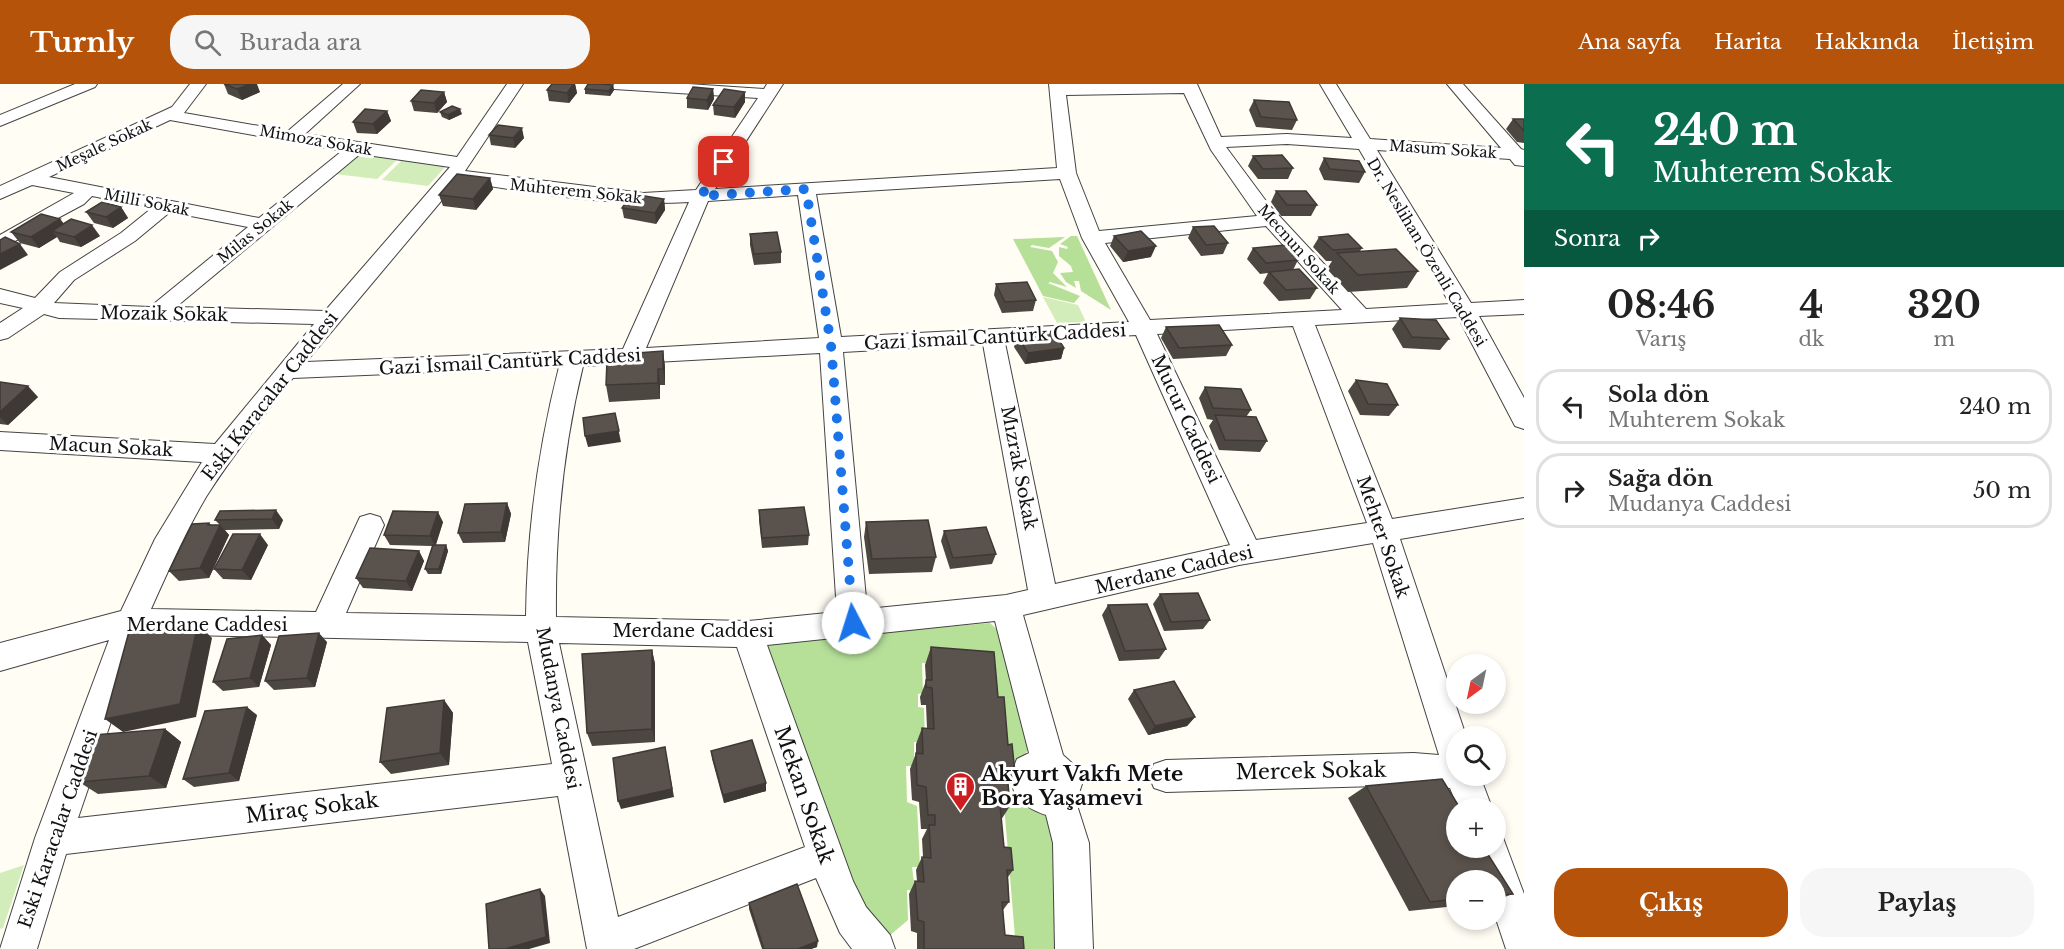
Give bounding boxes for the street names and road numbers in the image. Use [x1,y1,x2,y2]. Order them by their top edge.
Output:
street label: Meşale Sokak [53,114,156,176]
street label: Mimoza Sokak [258,121,375,159]
street label: Masum Sokak [1388,136,1498,162]
street label: Dr. Neslihan Özenli Caddesi [1363,154,1491,350]
street label: Muhterem Sokak [509,175,644,207]
street label: Milli Sokak [103,184,192,220]
street label: Milas Sokak [213,194,297,267]
street label: Mecnun Sokak [1254,200,1345,298]
street label: Mozaik Sokak [100,302,228,326]
street label: Eski Karacalar Caddesi [197,307,343,485]
street label: Gazi İsmail Cantürk Caddesi [863,318,1127,355]
street label: Gazi İsmail Cantürk Caddesi [378,343,642,380]
street label: Mucur Caddesi [1147,351,1225,487]
street label: Mızrak Sokak [996,404,1042,532]
street label: Macun Sokak [48,433,174,461]
street label: Mehter Sokak [1352,473,1414,601]
street label: Merdane Caddesi [1093,541,1255,599]
street label: Merdane Caddesi [126,614,288,636]
street label: Merdane Caddesi [612,620,774,642]
street label: Mudanya Caddesi [531,625,585,791]
street label: Mekan Sokak [768,723,840,867]
street label: Eski Karacalar Caddesi [14,727,102,931]
street label: Mercek Sokak [1235,757,1387,785]
street label: Miraç Sokak [244,787,380,829]

